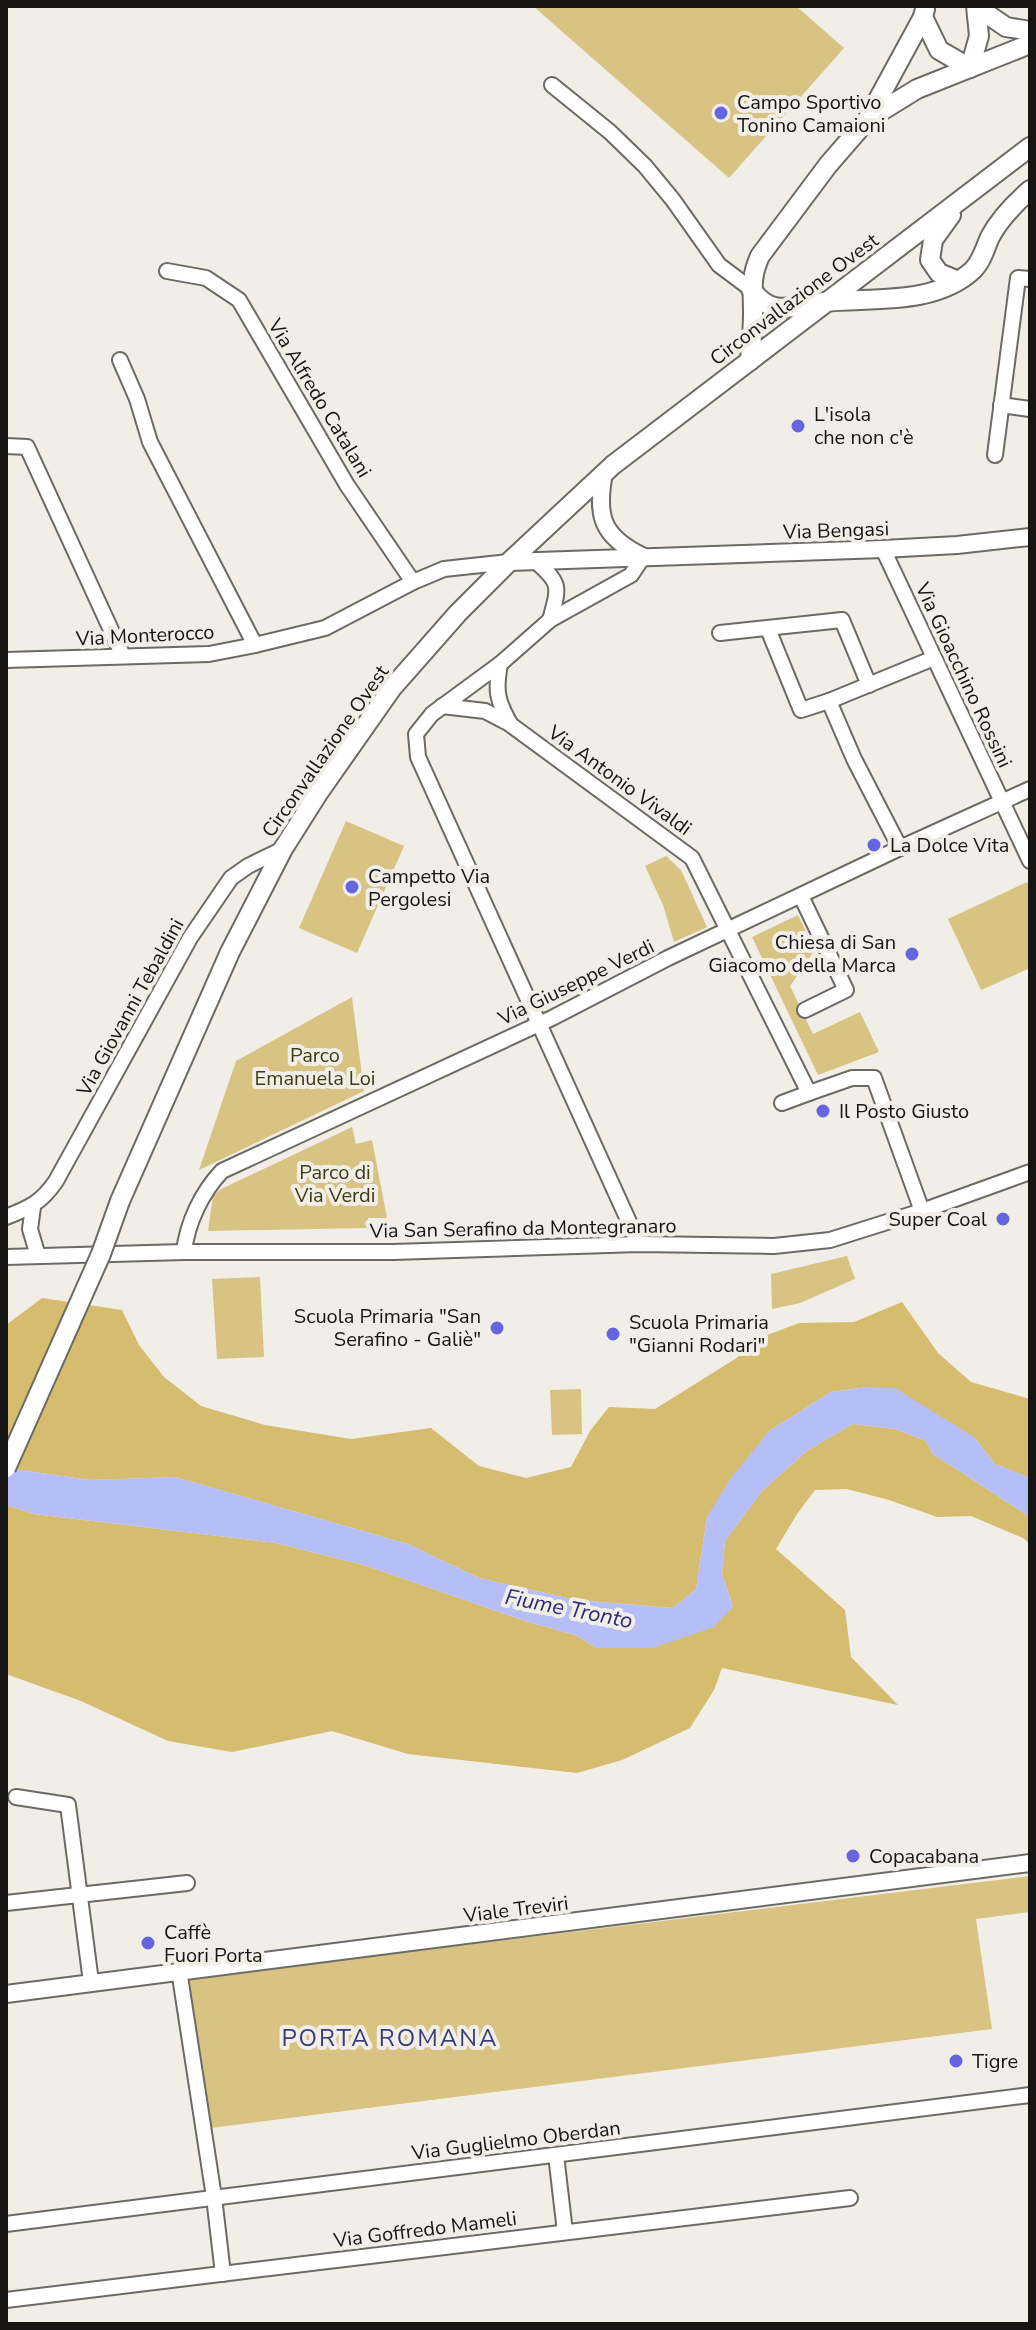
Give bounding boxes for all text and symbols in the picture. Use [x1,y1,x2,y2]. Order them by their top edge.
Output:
place label: Campo Sportivo Tonino Camaioni [737,89,885,139]
marker: Campo Sportivo Tonino Camaioni [712,104,730,122]
street label: Circonvallazione Ovest [705,226,885,372]
street label: Via Alfredo Catalani [261,313,378,483]
place label: L'isola che non c'è [814,401,914,451]
marker: L'isola che non c'è [789,417,807,435]
street label: Via Bengasi [781,515,890,546]
street label: Via Gioacchino Rossini [908,577,1018,772]
street label: Via Monterocco [74,618,215,653]
street label: Circonvallazione Ovest [256,659,396,843]
street label: Via Antonio Vivaldi [542,718,697,842]
place label: La Dolce Vita [890,832,1009,859]
marker: La Dolce Vita [865,836,883,854]
place label: Campetto Via Pergolesi [368,863,490,913]
marker: Campetto Via Pergolesi [343,878,361,896]
street label: Via Giovanni Tebaldini [70,914,190,1102]
place label: Chiesa di San Giacomo della Marca [708,929,896,979]
street label: Via Giuseppe Verdi [493,933,659,1032]
marker: Chiesa di San Giacomo della Marca [903,945,921,963]
park label: Parco Emanuela Loi [255,1042,375,1092]
place label: Il Posto Giusto [839,1098,969,1125]
marker: Il Posto Giusto [814,1102,832,1120]
park label: Parco di Via Verdi [294,1159,375,1209]
place label: Super Coal [888,1206,987,1233]
marker: Super Coal [994,1210,1012,1228]
street label: Via San Serafino da Montegranaro [368,1212,677,1245]
place label: Scuola Primaria "San Serafino - Galiè" [294,1303,481,1353]
place label: Scuola Primaria "Gianni Rodari" [629,1309,769,1359]
marker: Scuola Primaria "San Serafino - Galiè" [488,1319,506,1337]
marker: Scuola Primaria "Gianni Rodari" [604,1325,622,1343]
water label: Fiume Tronto [502,1582,635,1636]
place label: Copacabana [869,1843,979,1870]
marker: Copacabana [844,1847,862,1865]
street label: Viale Treviri [461,1890,570,1929]
place label: Caffè Fuori Porta [164,1919,263,1969]
marker: Caffè Fuori Porta [139,1934,157,1952]
district label: PORTA ROMANA [282,2022,498,2054]
place label: Tigre [972,2048,1018,2075]
marker: Tigre [947,2052,965,2070]
street label: Via Guglielmo Oberdan [409,2114,622,2167]
street label: Via Goffredo Mameli [331,2205,518,2254]

